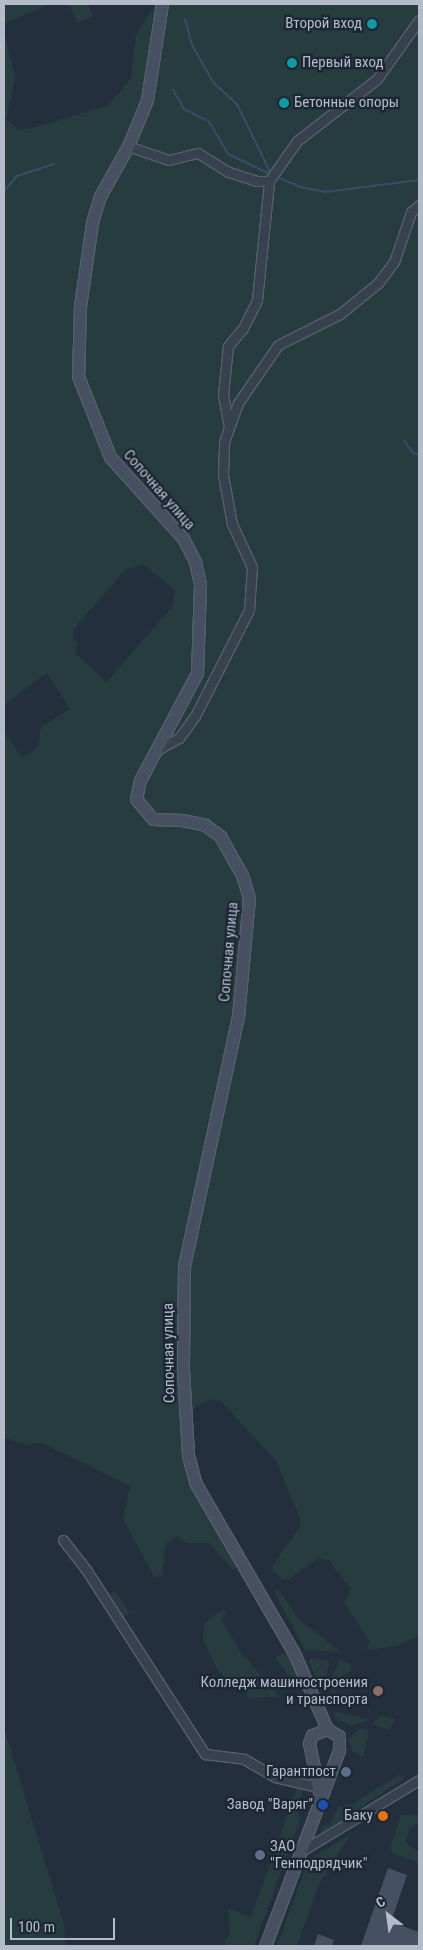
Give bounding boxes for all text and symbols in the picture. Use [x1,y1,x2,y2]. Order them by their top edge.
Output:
place label: Второй вход [285,15,362,33]
marker: Второй вход [366,18,378,30]
place label: Первый вход [302,54,384,72]
marker: Первый вход [286,57,298,69]
place label: Бетонные опоры [294,94,399,112]
marker: Бетонные опоры [278,97,290,109]
street label: Сопочная улица [119,446,199,534]
street label: Сопочная улица [216,901,242,1003]
street label: Сопочная улица [159,1303,179,1403]
place label: Колледж машиностроения и транспорта [201,1673,368,1708]
marker: Колледж машиностроения и транспорта [372,1685,384,1697]
place label: Гарантпост [266,1763,336,1781]
marker: Гарантпост [340,1766,352,1778]
place label: Завод "Варяг" [227,1796,313,1814]
marker: Завод "Варяг" [317,1799,329,1811]
place label: Баку [344,1807,373,1825]
marker: Баку [377,1810,389,1822]
place label: ЗАО "Генподрядчик" [270,1837,367,1872]
marker: ЗАО "Генподрядчик" [254,1849,266,1861]
north arrow [363,1890,413,1940]
text: С [373,1893,388,1911]
scale bar [12,1908,118,1940]
text: 100 m [18,1918,55,1936]

